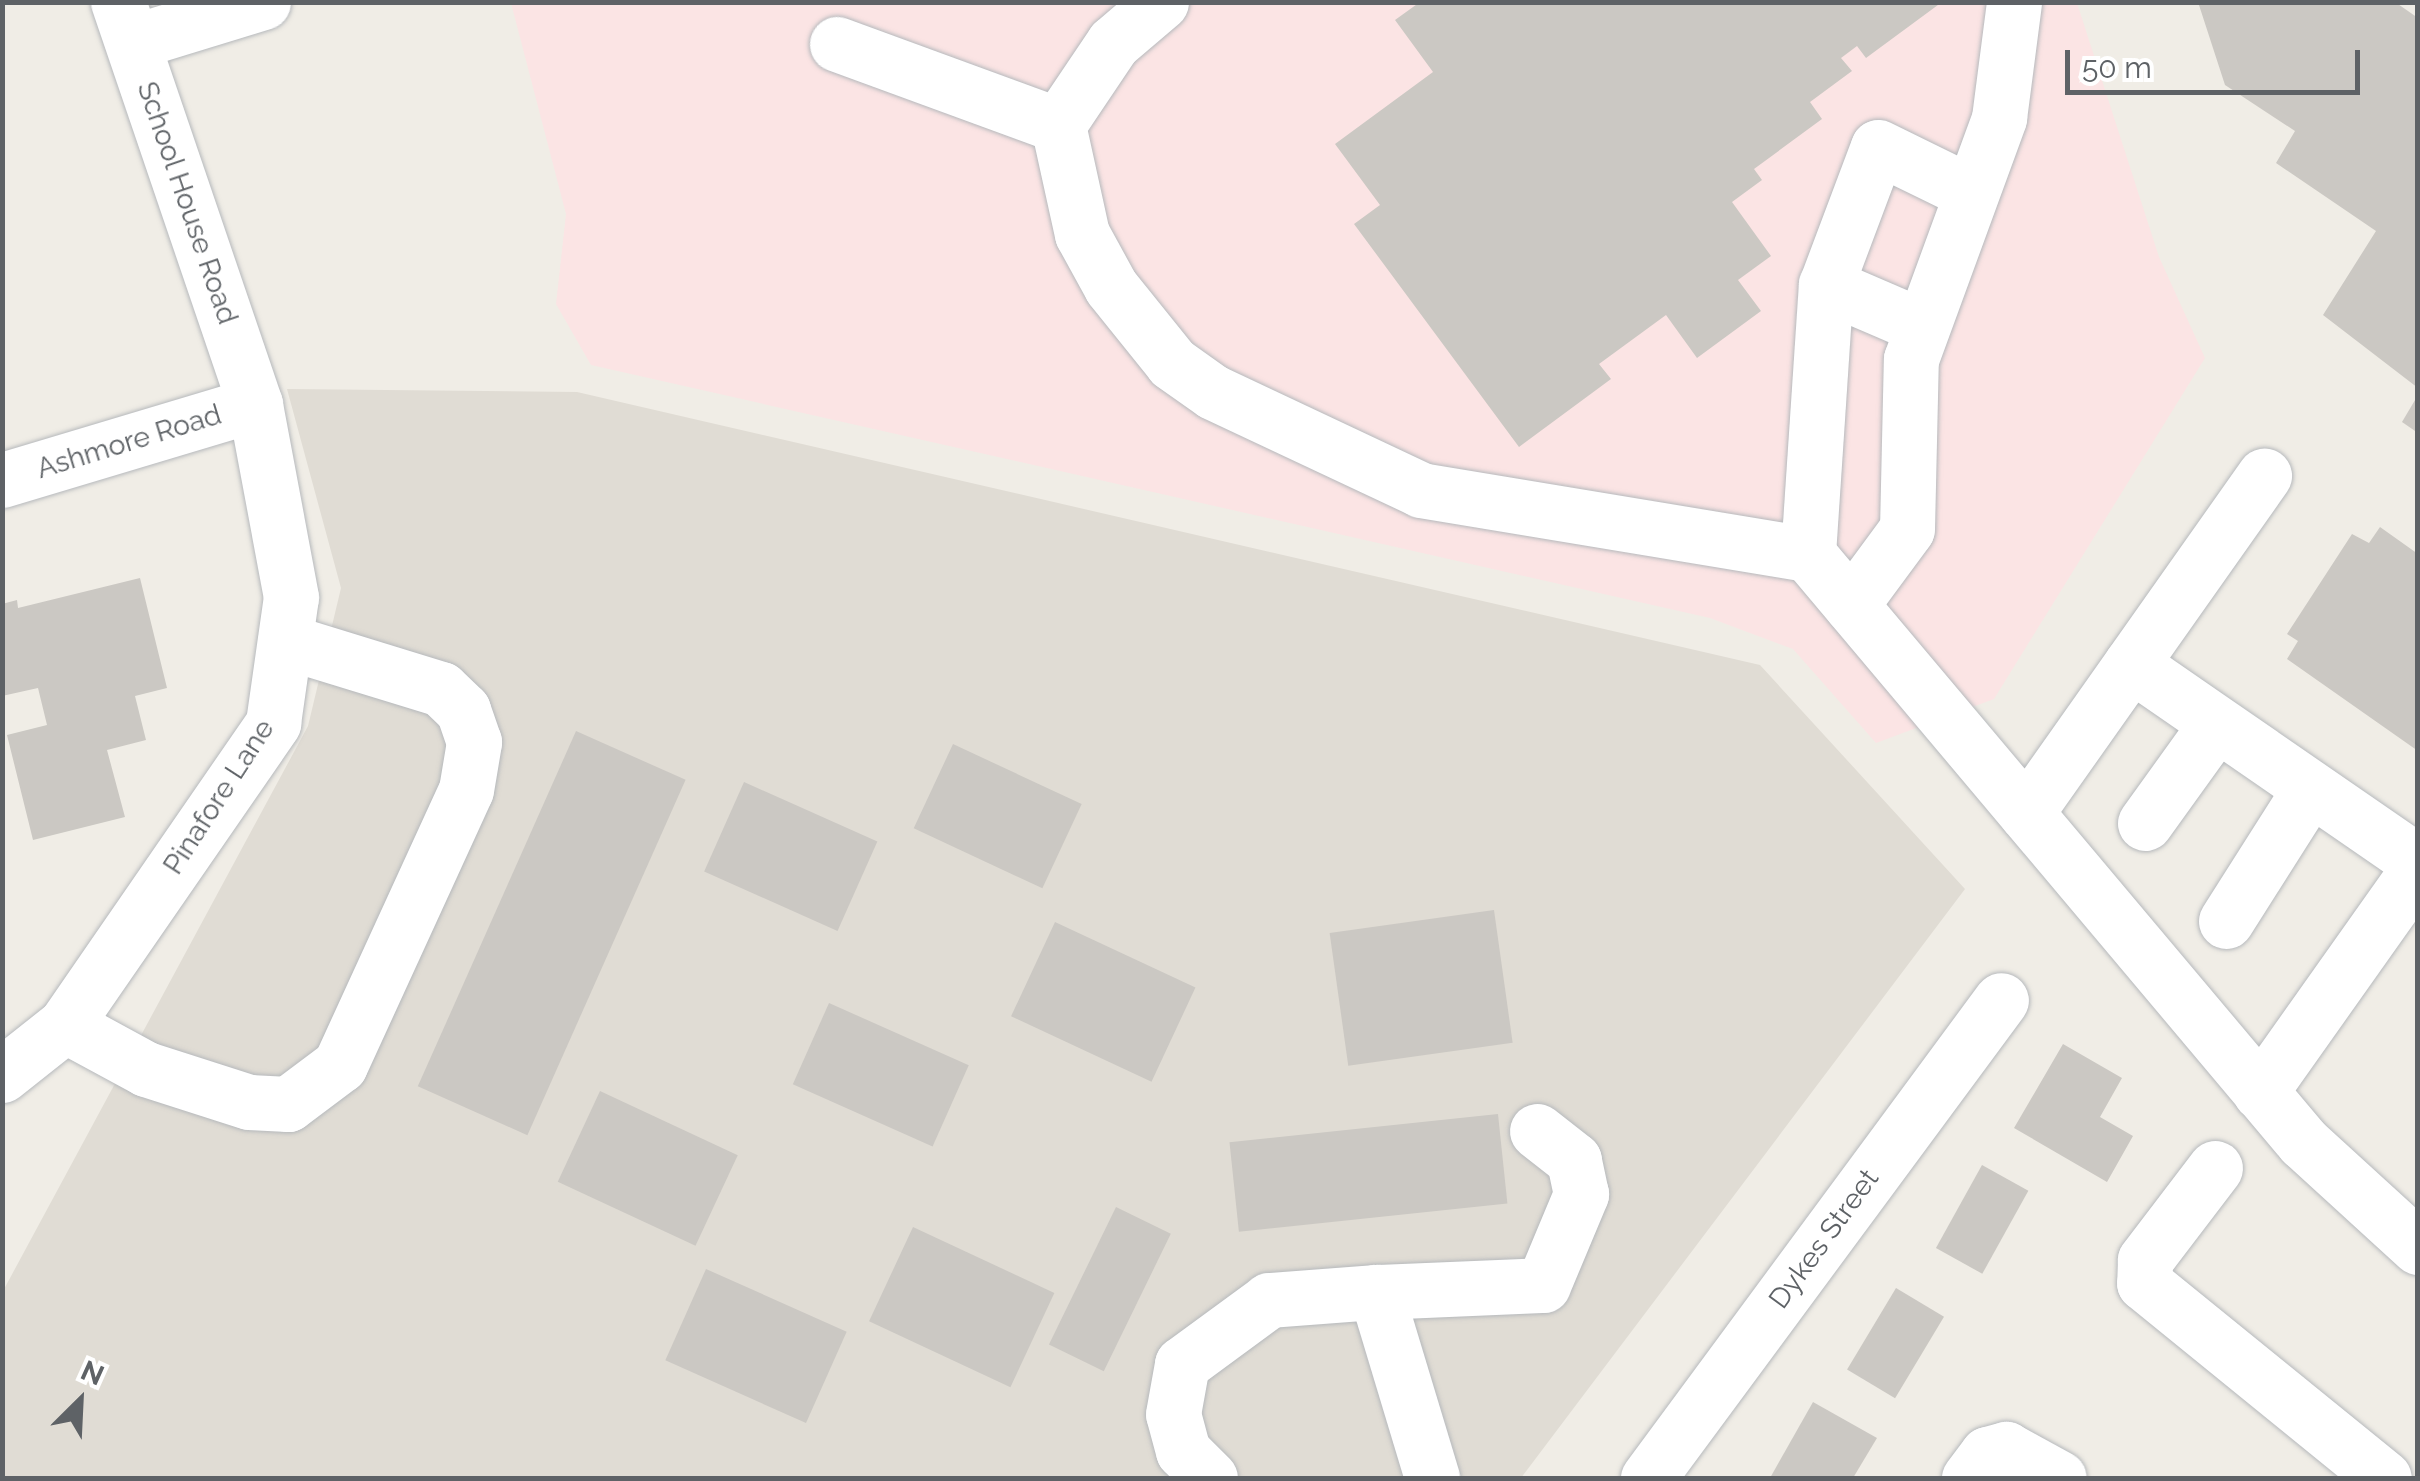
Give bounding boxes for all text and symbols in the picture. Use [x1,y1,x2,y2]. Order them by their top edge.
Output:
scale bar [2070,30,2365,92]
text: 50 m [2082,50,2152,85]
street label: School House Road [130,77,244,329]
street label: Ashmore Road [33,398,225,486]
street label: Pinafore Lane [157,713,281,881]
street label: Dykes Street [1762,1163,1886,1315]
north arrow [30,1351,130,1451]
text: N [76,1354,109,1393]

